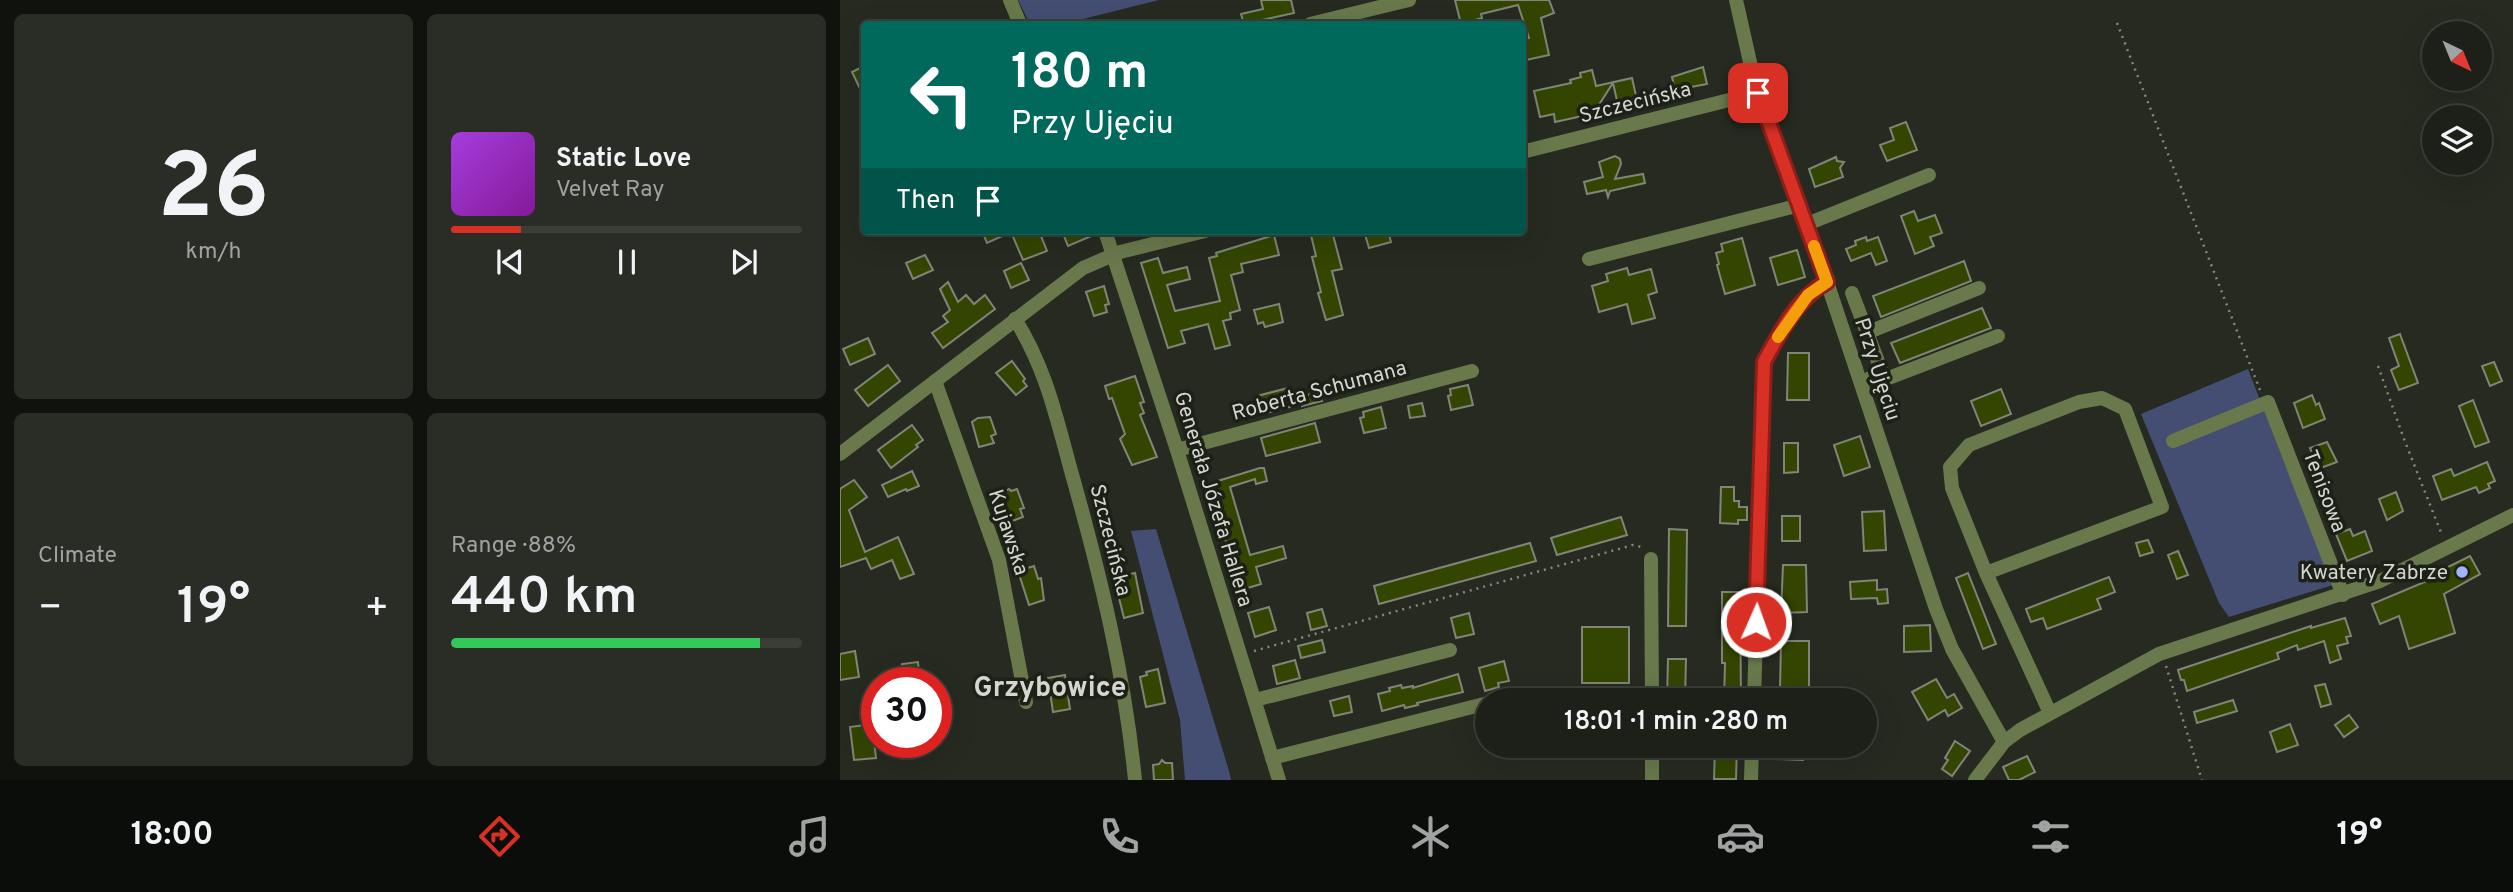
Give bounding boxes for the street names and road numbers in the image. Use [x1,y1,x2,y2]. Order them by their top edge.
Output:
street label: Szczecińska [1577,77,1694,130]
street label: Przy Ujęciu [1847,315,1906,424]
street label: Roberta Schumana [1229,355,1410,428]
street label: Generała Józefa Hallera [1167,389,1258,610]
street label: Tenisowa [2296,447,2352,537]
street label: Szczecińska [1083,482,1136,599]
street label: Kujawska [981,486,1034,579]

